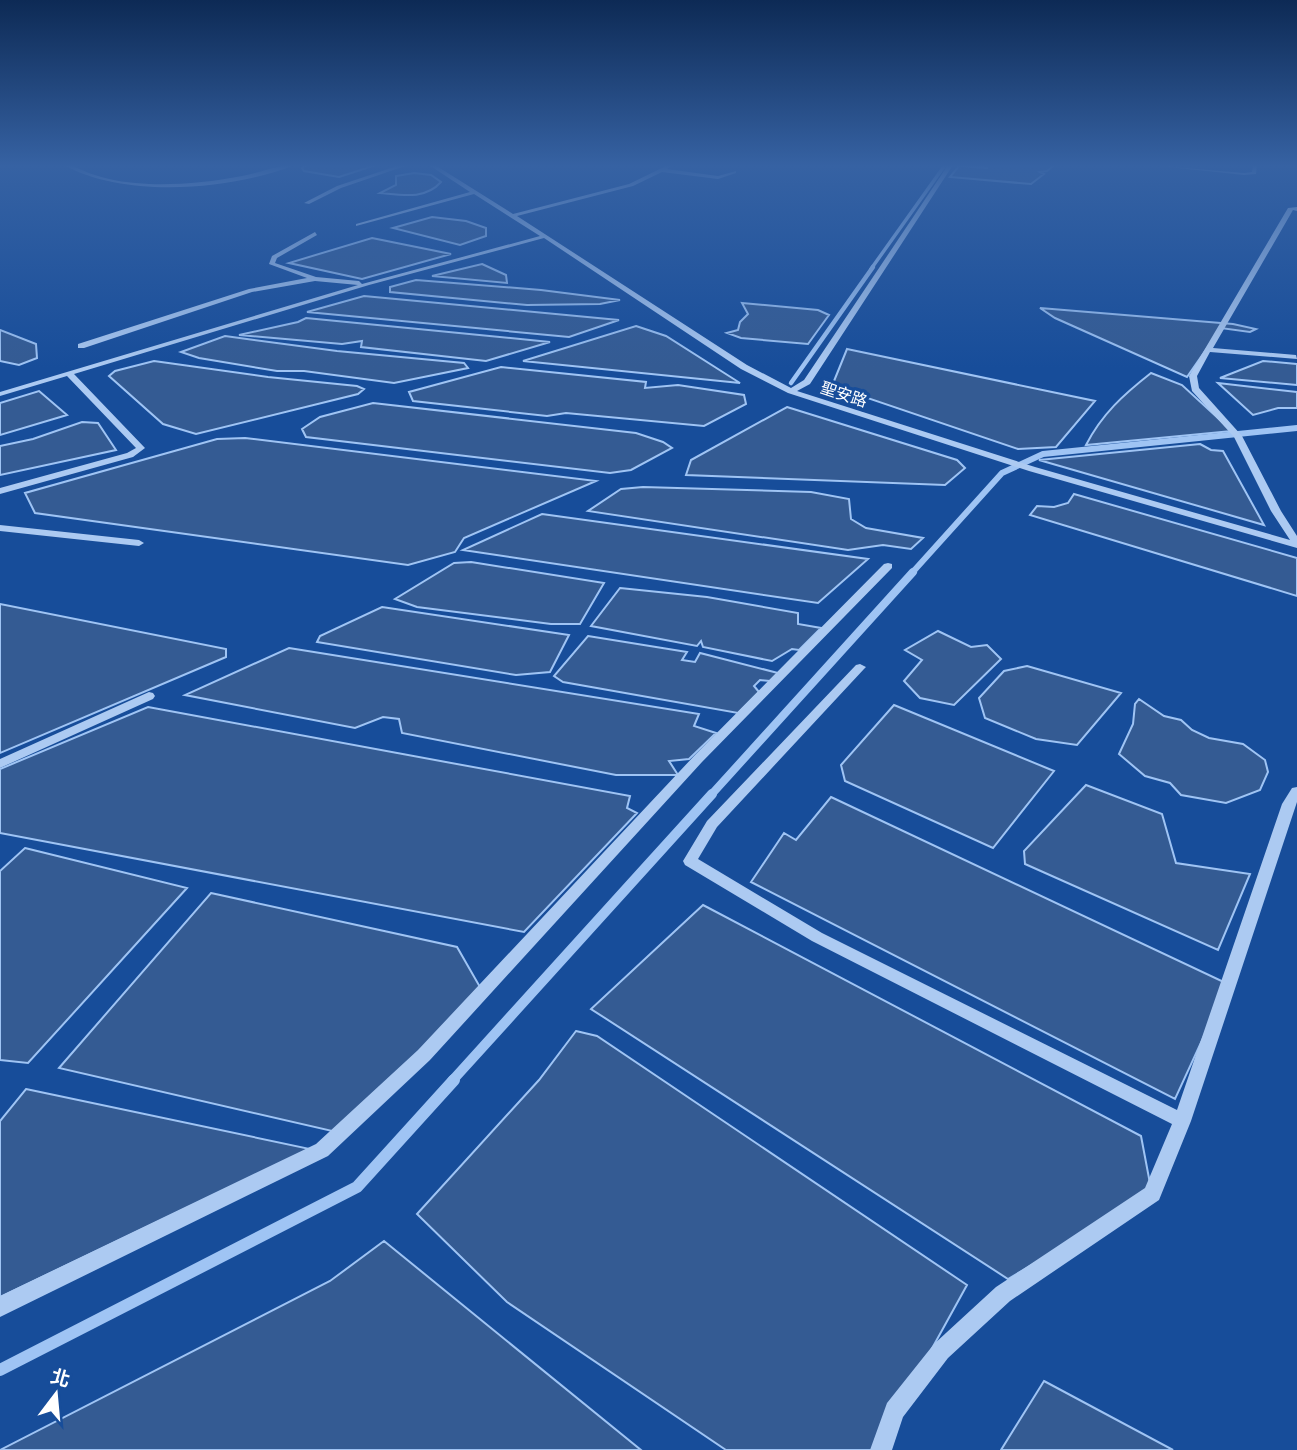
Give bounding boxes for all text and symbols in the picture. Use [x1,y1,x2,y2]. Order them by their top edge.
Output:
street label: 聖安路 [818,377,870,412]
north arrow [21,1359,91,1429]
text: 北 [48,1364,73,1393]

